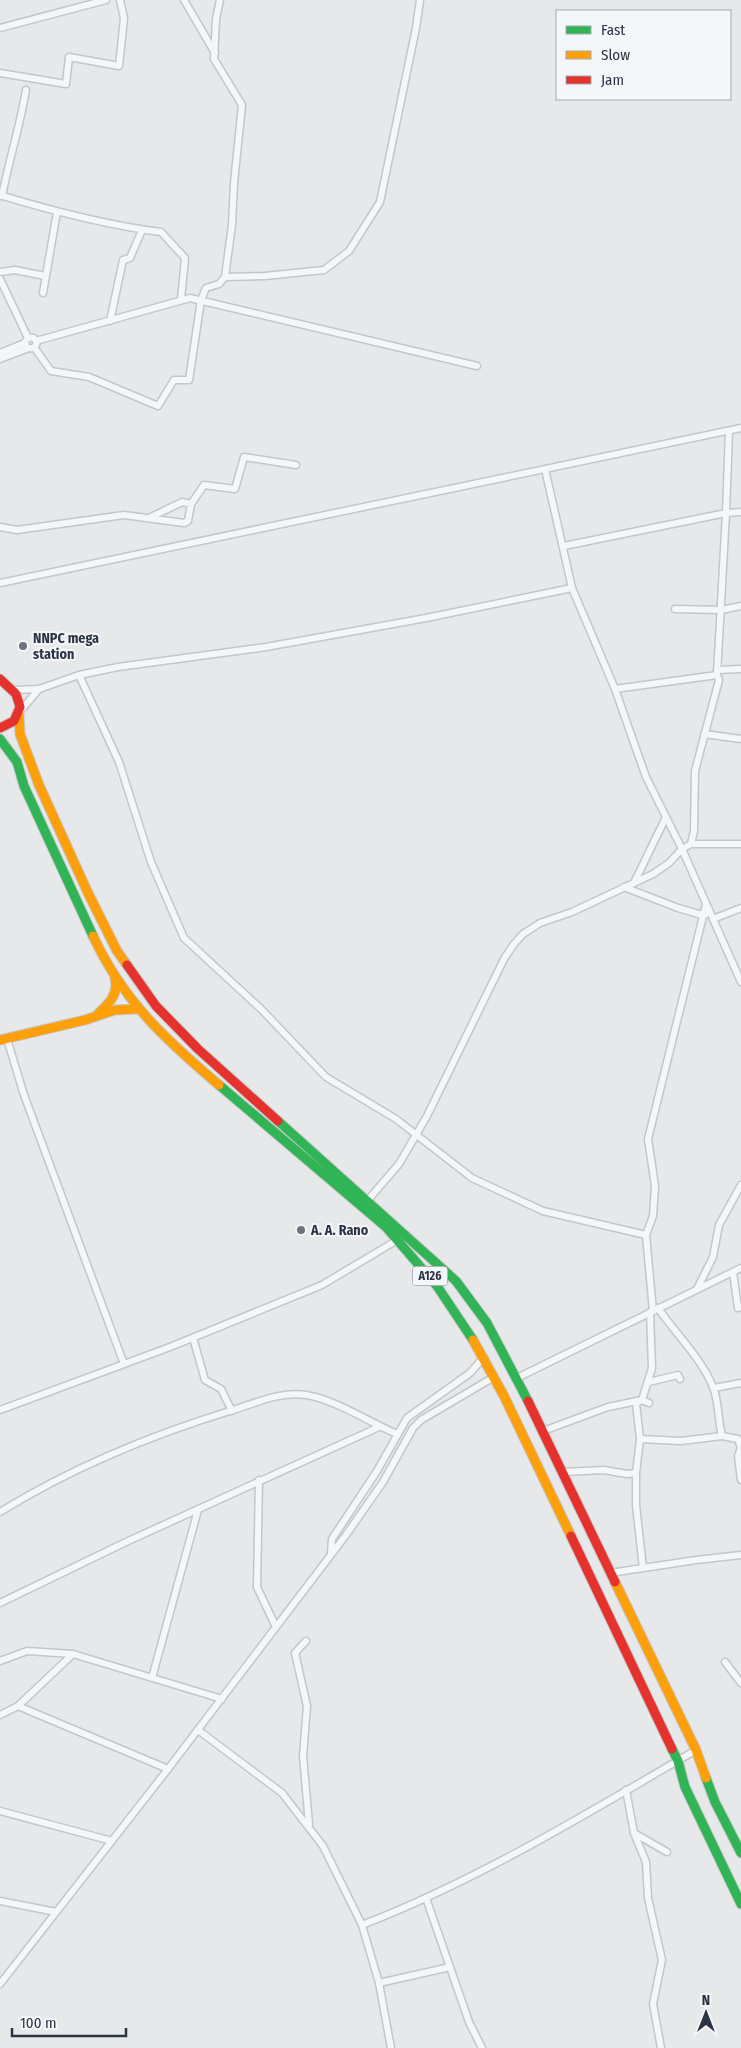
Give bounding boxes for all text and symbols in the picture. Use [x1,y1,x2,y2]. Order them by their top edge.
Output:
legend [556,10,731,100]
text: Fast [601,21,625,39]
text: Slow [601,46,630,64]
text: Jam [601,71,624,89]
place label: NNPC mega station [33,630,99,663]
marker: NNPC mega station [17,640,29,652]
place label: A. A. Rano [310,1222,369,1239]
marker: A. A. Rano [295,1224,307,1236]
road number: A126 [412,1266,448,1285]
north arrow [681,1988,731,2038]
text: N [702,1992,710,2009]
scale bar [12,2006,126,2038]
text: 100 m [20,2014,57,2032]

